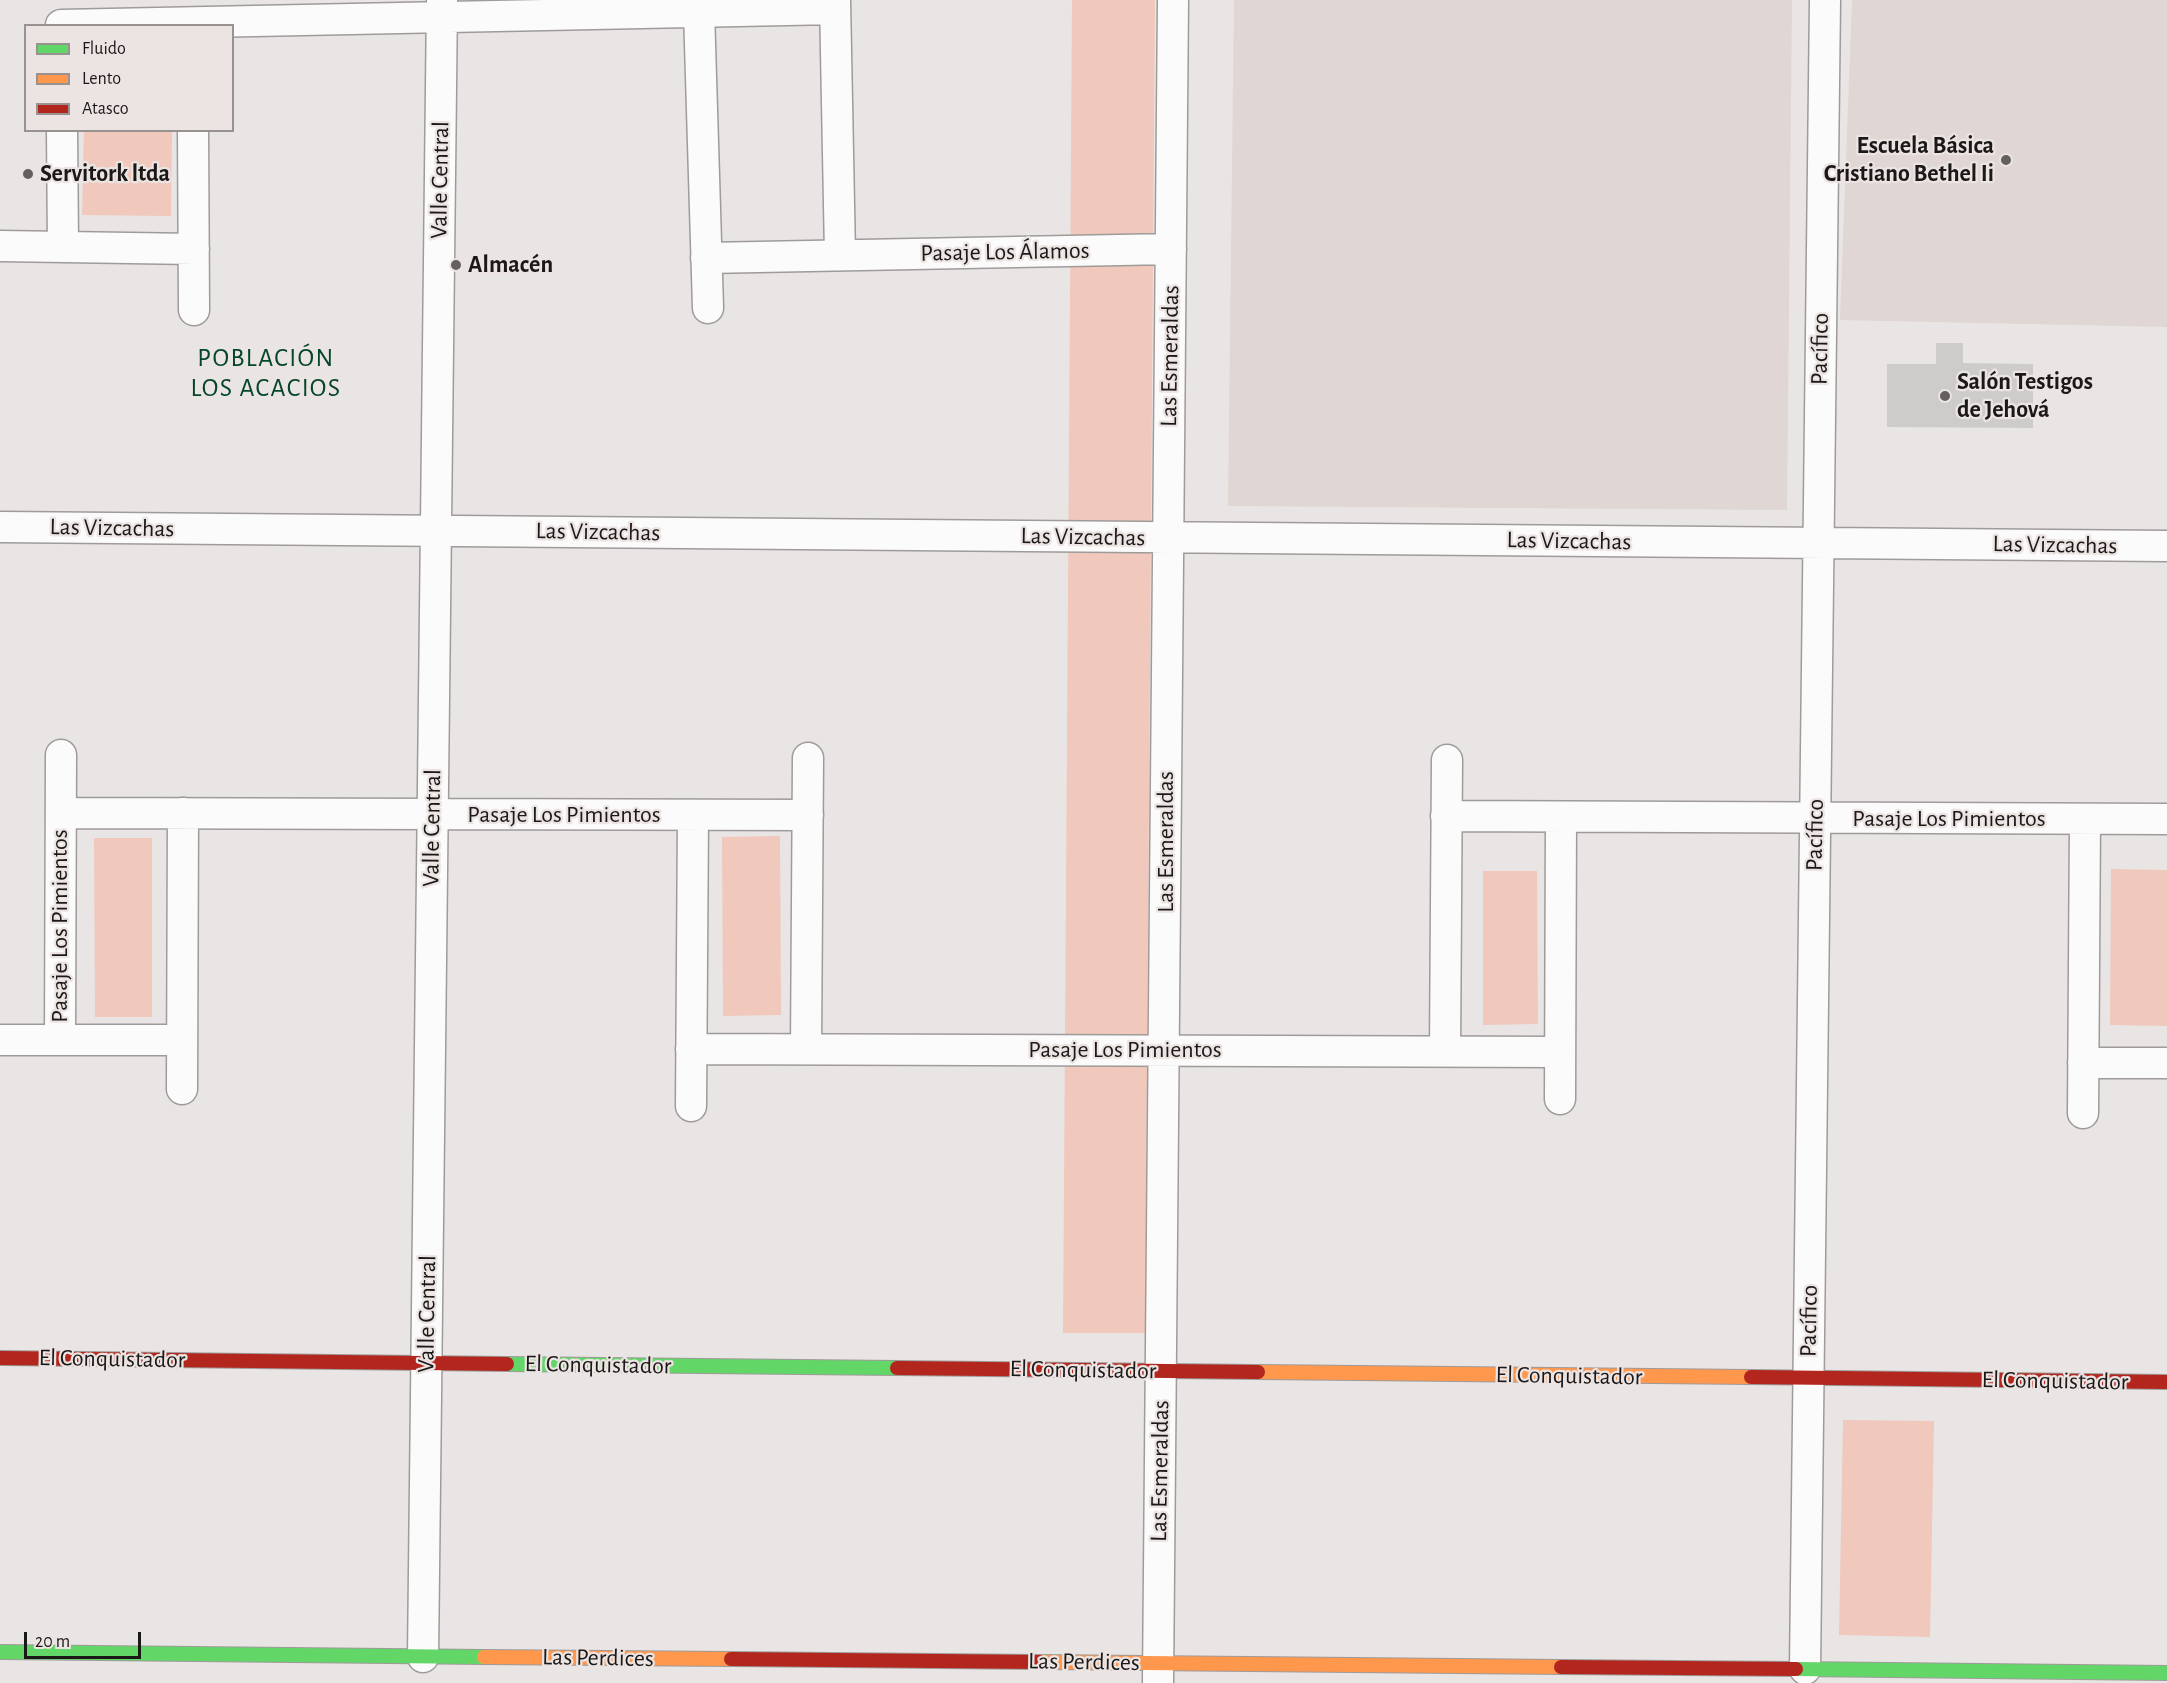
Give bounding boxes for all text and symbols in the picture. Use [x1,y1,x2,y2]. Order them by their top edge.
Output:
legend [24,24,234,132]
text: Fluido [82,40,126,58]
text: Lento [82,70,121,88]
text: Atasco [82,100,129,118]
street label: Valle Central [425,121,455,239]
place label: Escuela Básica Cristiano Bethel Ii [1824,132,1994,188]
marker: Escuela Básica Cristiano Bethel Ii [1999,153,2013,167]
place label: Servitork ltda [40,160,170,188]
marker: Servitork ltda [21,167,35,181]
street label: Pasaje Los Álamos [920,236,1090,268]
place label: Almacén [468,251,553,279]
marker: Almacén [449,258,463,272]
street label: Las Esmeraldas [1154,285,1186,427]
street label: Pacífico [1805,313,1835,385]
district label: POBLACIÓN LOS ACACIOS [190,342,342,404]
place label: Salón Testigos de Jehová [1957,368,2093,424]
marker: Salón Testigos de Jehová [1938,389,1952,403]
street label: Las Vizcachas [49,513,175,543]
street label: Las Vizcachas [535,517,661,547]
street label: Las Vizcachas [1020,522,1146,552]
street label: Las Vizcachas [1506,526,1632,556]
street label: Las Vizcachas [1992,530,2118,560]
street label: Valle Central [417,769,447,887]
street label: Las Esmeraldas [1152,771,1180,913]
street label: Pacífico [1800,799,1830,871]
street label: Pasaje Los Pimientos [467,801,661,829]
street label: Pasaje Los Pimientos [1852,805,2046,833]
street label: Pasaje Los Pimientos [46,829,74,1023]
street label: Pasaje Los Pimientos [1028,1036,1222,1064]
street label: Valle Central [412,1255,442,1373]
street label: Pacífico [1794,1285,1824,1357]
street label: El Conquistador [38,1343,186,1375]
street label: El Conquistador [524,1349,672,1381]
street label: El Conquistador [1009,1354,1157,1386]
street label: El Conquistador [1495,1360,1643,1392]
street label: El Conquistador [1981,1365,2129,1397]
street label: Las Esmeraldas [1144,1400,1176,1542]
scale bar [27,1620,144,1658]
text: 20 m [35,1633,70,1651]
street label: Las Perdices [542,1643,654,1673]
street label: Las Perdices [1028,1647,1140,1677]

